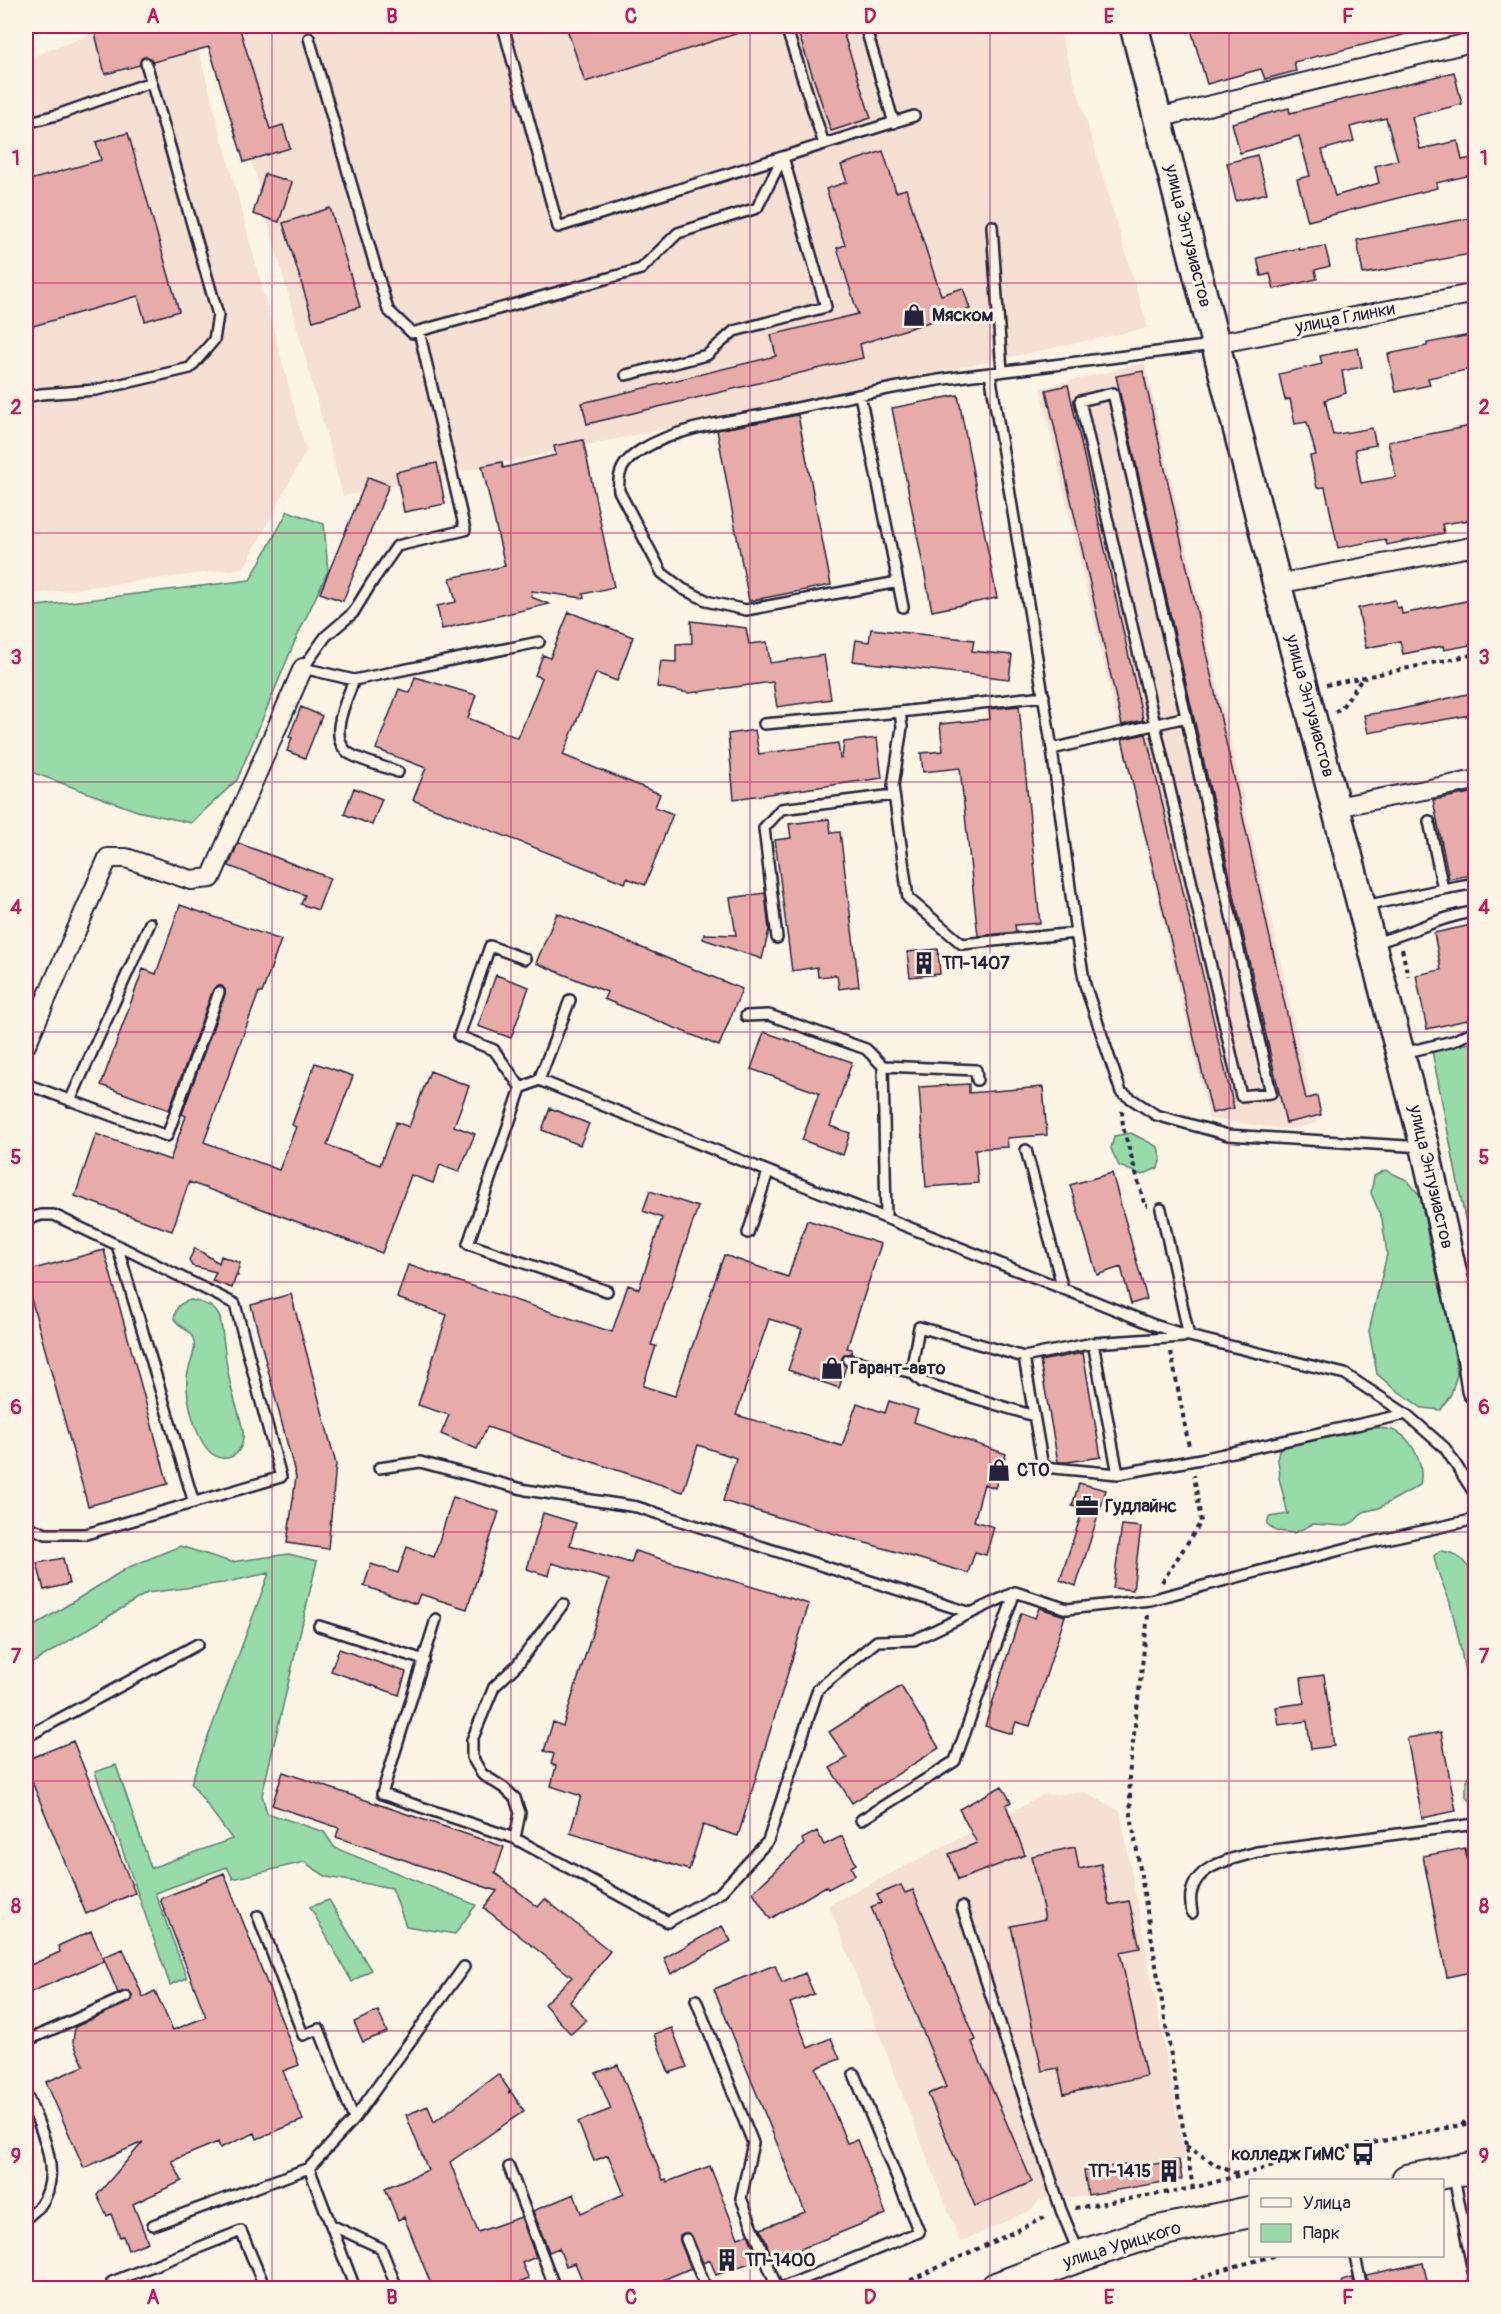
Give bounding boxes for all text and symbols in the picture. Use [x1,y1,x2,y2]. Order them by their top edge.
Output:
text: A [147,4,160,29]
text: B [386,4,398,29]
text: C [625,4,637,29]
text: D [864,4,877,29]
text: E [1104,4,1115,29]
text: F [1342,4,1354,29]
text: 1 [12,146,20,171]
text: 1 [1480,146,1488,171]
street label: улица Энтузиастов [1159,161,1217,310]
street label: улица Глинки [1292,297,1397,339]
shop icon: Мяском [901,302,927,328]
place label: Мяском [932,304,994,327]
text: 2 [10,395,22,420]
text: 2 [1478,395,1490,420]
street label: улица Энтузиастов [1280,631,1340,780]
text: 3 [10,645,22,670]
text: 3 [1478,645,1490,670]
text: 4 [10,895,22,920]
text: 4 [1478,895,1490,920]
building icon: ТП-1407 [911,950,937,976]
place label: ТП-1407 [941,952,1010,975]
street label: улица Энтузиастов [1403,1102,1459,1251]
text: 5 [11,1145,22,1170]
text: 5 [1479,1145,1490,1170]
shop icon: Гарант-авто [819,1355,845,1381]
place label: Гарант-авто [850,1357,946,1380]
text: 6 [10,1395,22,1420]
text: 6 [1478,1395,1490,1420]
shop icon: СТО [986,1457,1012,1483]
place label: СТО [1017,1459,1050,1482]
office icon: Гудлайнс [1074,1493,1100,1519]
place label: Гудлайнс [1105,1495,1177,1518]
text: 7 [11,1644,22,1669]
text: 7 [1479,1644,1490,1669]
text: 8 [11,1894,21,1919]
text: 8 [1479,1894,1489,1919]
bus stop icon: колледж ГиМС [1350,2141,1376,2167]
place label: колледж ГиМС [1231,2143,1345,2166]
text: 9 [11,2144,21,2169]
text: 9 [1479,2144,1489,2169]
building icon: ТП-1415 [1156,2158,1182,2184]
place label: ТП-1415 [1087,2160,1151,2183]
legend [1249,2179,1444,2257]
text: Улица [1303,2192,1351,2215]
street label: улица Урицкого [1059,2216,1184,2274]
text: Парк [1303,2222,1340,2245]
building icon: ТП-1400 [714,2247,740,2273]
place label: ТП-1400 [744,2249,816,2272]
text: A [147,2285,160,2310]
text: B [386,2285,398,2310]
text: C [625,2285,637,2310]
text: D [864,2285,877,2310]
text: E [1104,2285,1115,2310]
text: F [1342,2285,1354,2310]

